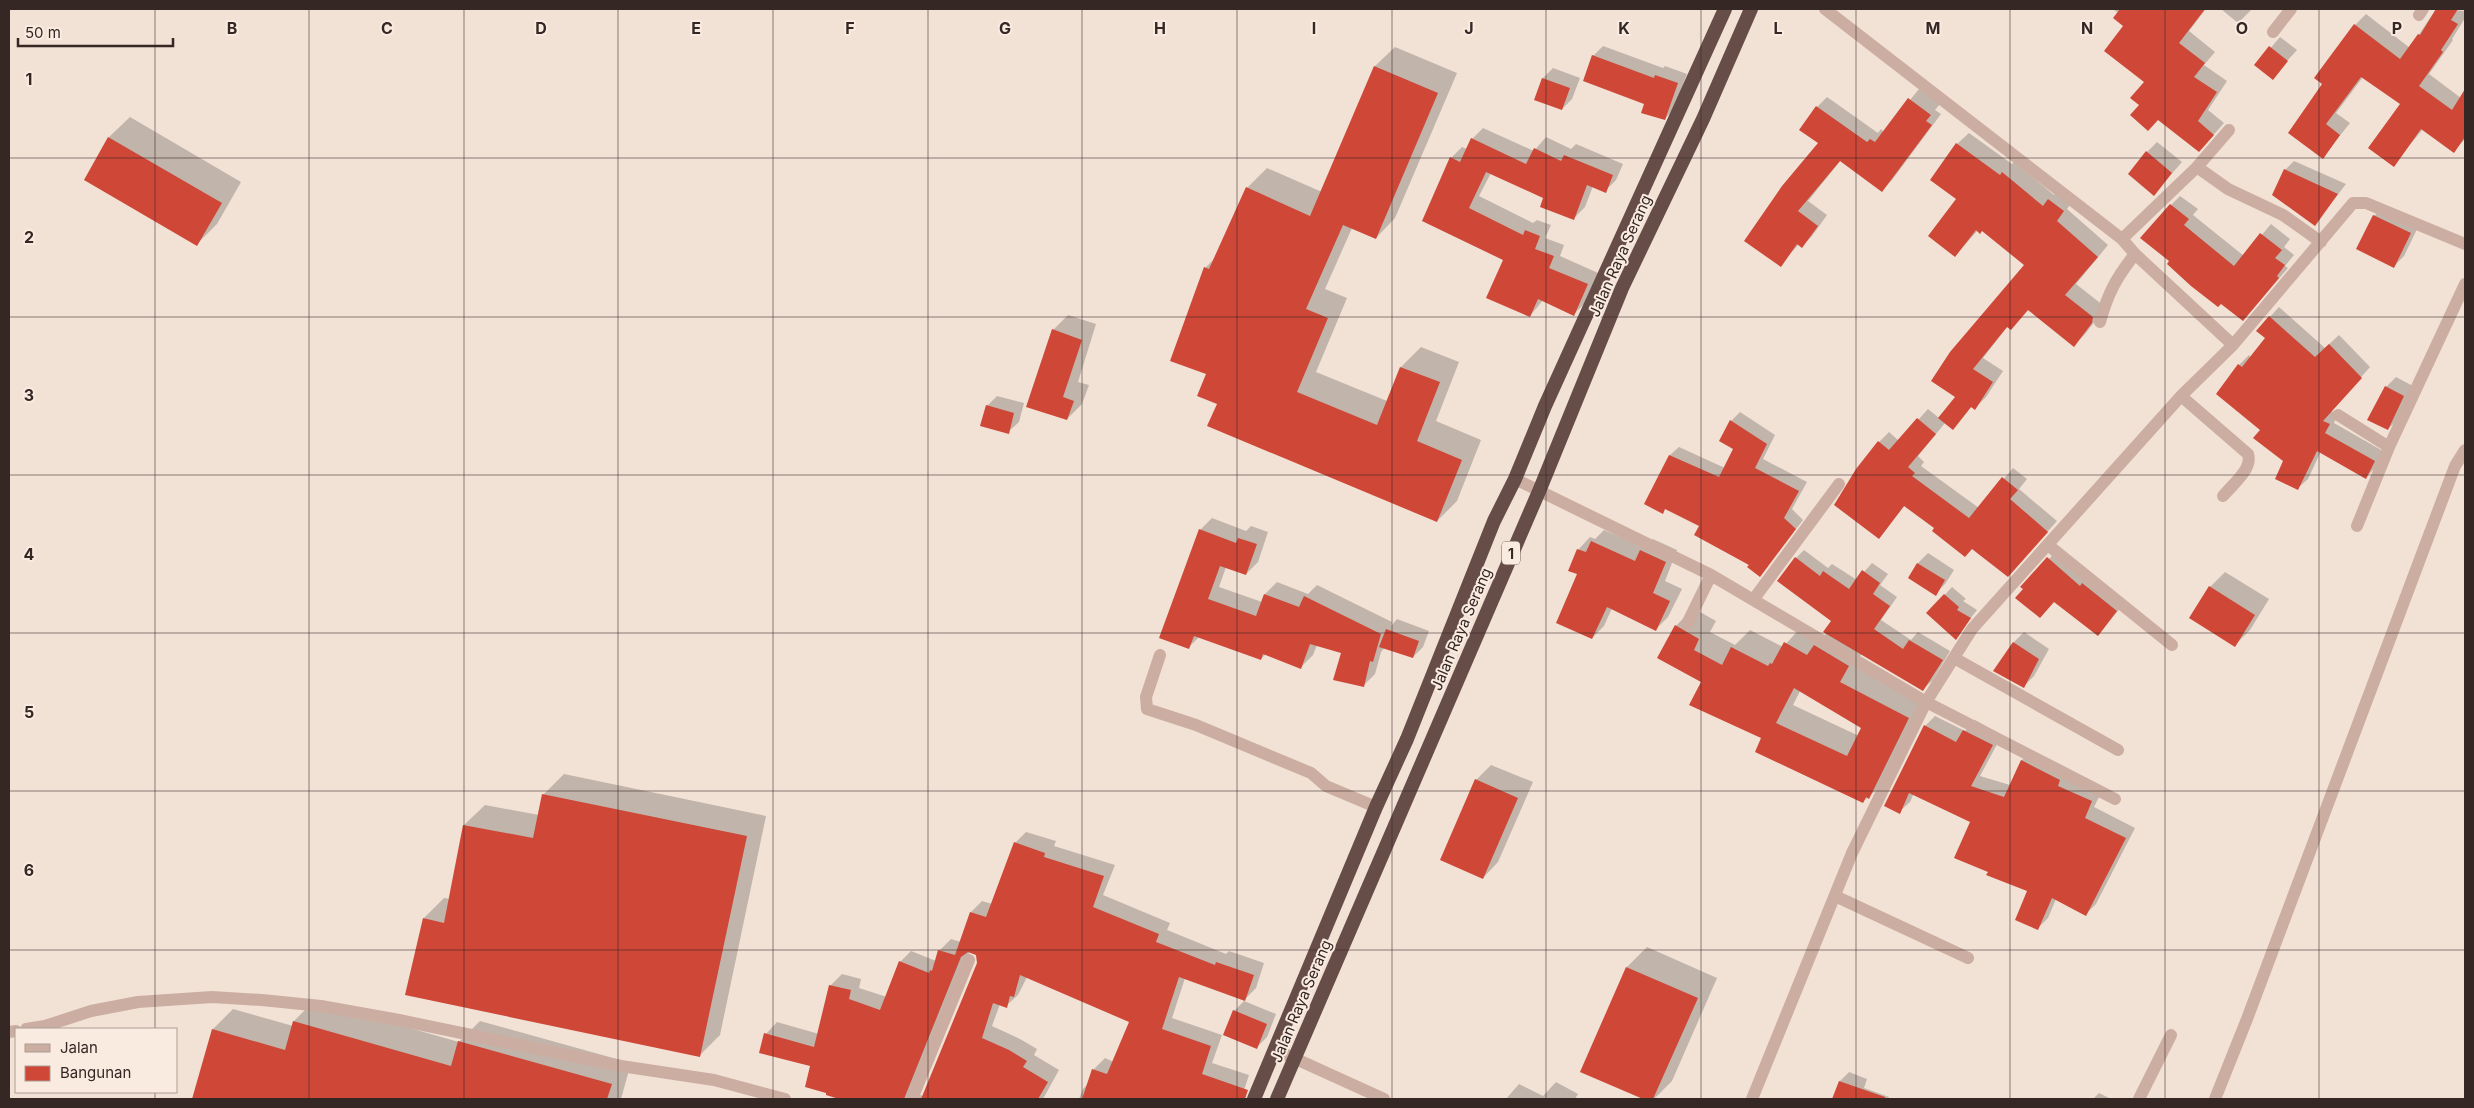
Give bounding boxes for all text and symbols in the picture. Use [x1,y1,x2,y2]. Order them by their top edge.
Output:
scale bar [18,15,172,47]
text: B [227,18,237,38]
text: C [381,18,393,38]
text: D [535,18,547,38]
text: E [691,18,701,38]
text: F [845,18,855,38]
text: G [999,18,1011,38]
text: H [1154,18,1166,38]
text: I [1312,18,1316,38]
text: J [1464,18,1474,38]
text: K [1618,18,1630,38]
text: L [1773,18,1783,38]
text: M [1926,18,1940,38]
text: N [2081,18,2093,38]
text: O [2236,18,2248,38]
text: P [2392,18,2402,38]
text: 50 m [25,23,61,42]
text: 1 [26,69,32,89]
street label: Jalan Raya Serang [1585,192,1655,320]
text: 2 [24,227,34,247]
text: 3 [24,385,34,405]
road number: 1 [1502,542,1520,564]
text: 4 [24,544,35,564]
street label: Jalan Raya Serang [1427,565,1495,693]
text: 5 [24,702,34,722]
text: 6 [24,860,34,880]
street label: Jalan Raya Serang [1267,937,1335,1065]
legend [15,1028,178,1093]
text: Jalan [60,1038,98,1057]
text: Bangunan [60,1063,131,1082]

